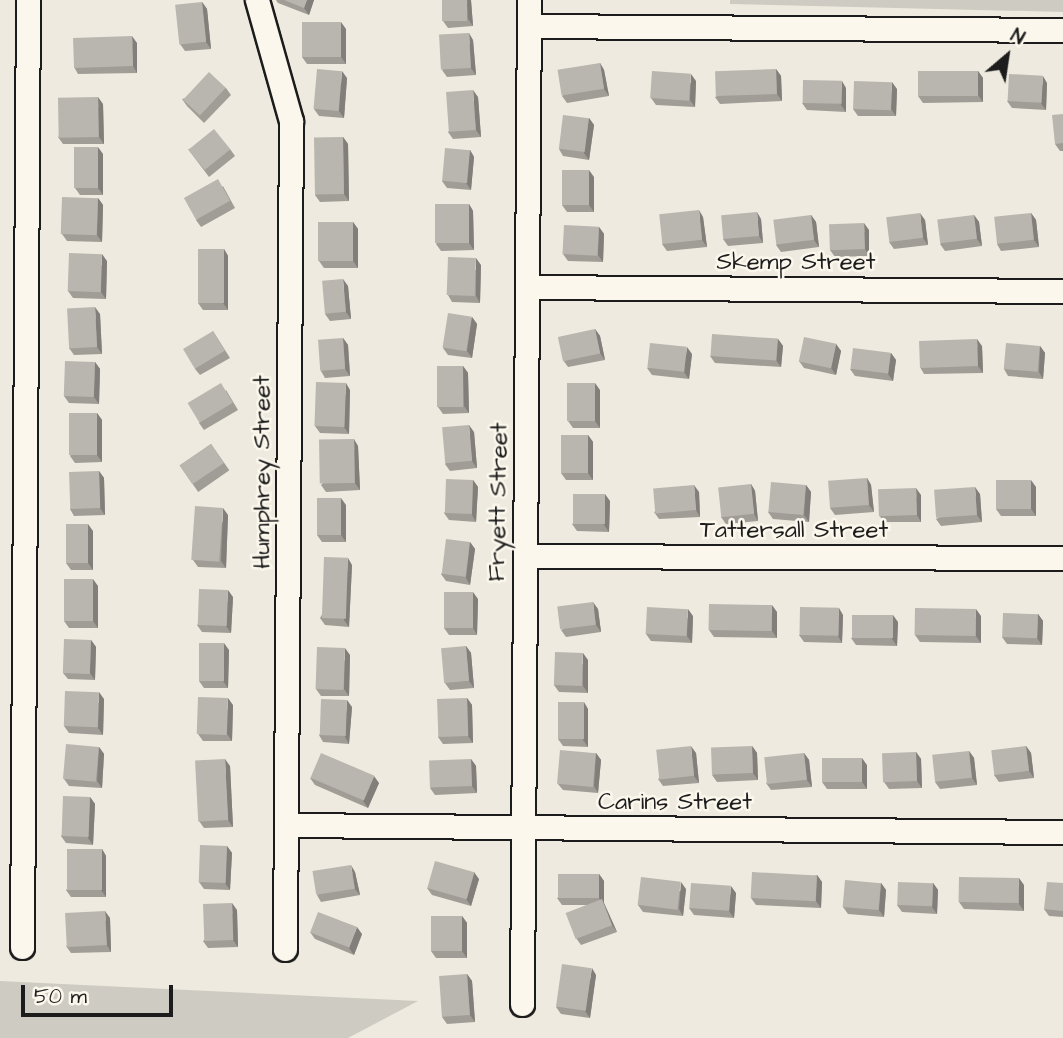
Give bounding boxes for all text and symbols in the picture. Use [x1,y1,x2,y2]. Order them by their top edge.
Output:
north arrow [972,21,1042,91]
text: N [1006,22,1029,52]
street label: Skemp Street [717,249,875,277]
street label: Humphrey Street [249,375,277,569]
street label: Fryett Street [483,422,515,582]
street label: Tattersall Street [700,517,888,545]
street label: Carins Street [598,789,752,817]
scale bar [24,972,177,1016]
text: 50 m [34,982,87,1011]

